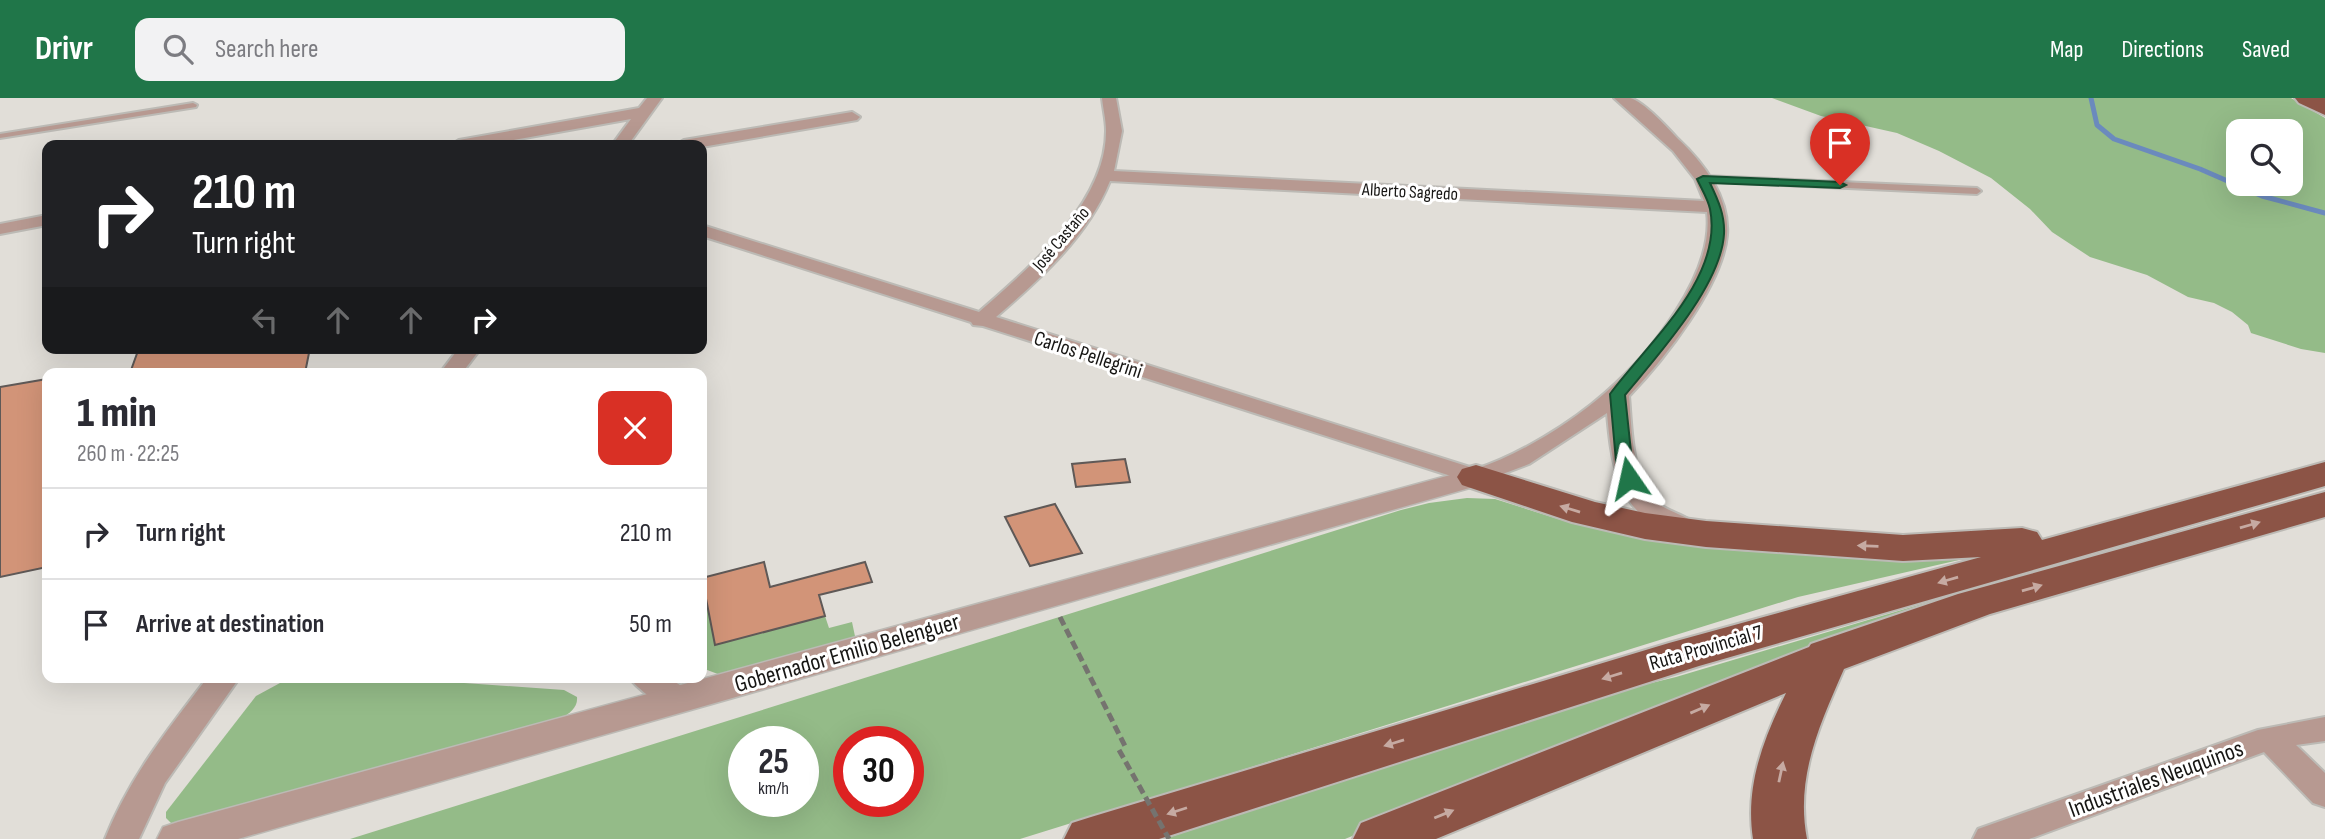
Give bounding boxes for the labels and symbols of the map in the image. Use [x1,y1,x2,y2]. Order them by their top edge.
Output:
pin [1810,113,1870,185]
street label: Alberto Sagredo [1361,179,1458,205]
street label: José Castaño [1028,203,1094,276]
street label: Carlos Pellegrini [1031,326,1145,384]
position arrow [1592,441,1666,515]
one-way arrow [1560,503,1581,513]
one-way arrow [2240,520,2261,530]
one-way arrow [1857,541,1879,552]
one-way arrow [1937,575,1958,585]
one-way arrow [2021,582,2042,592]
street label: Gobernador Emilio Belenguer [731,607,963,699]
street label: Ruta Provincial 7 [1647,620,1766,676]
one-way arrow [1601,671,1622,681]
one-way arrow [1689,703,1710,714]
speed limit sign: 30 [833,726,924,817]
street label: Industriales Neuquinos [2065,734,2247,824]
one-way arrow [1383,738,1404,748]
one-way arrow [1776,761,1787,783]
one-way arrow [1167,806,1188,817]
one-way arrow [1433,808,1454,819]

